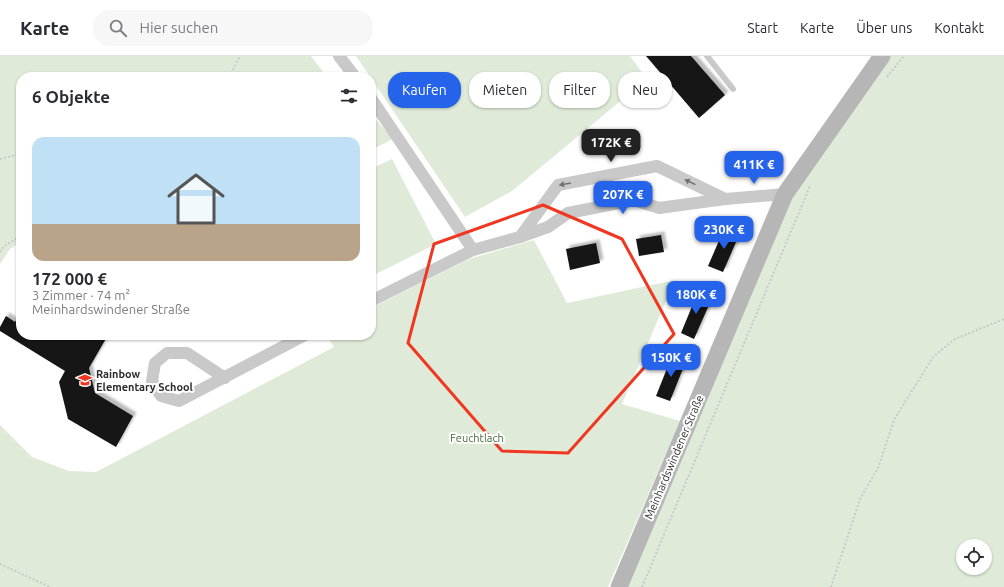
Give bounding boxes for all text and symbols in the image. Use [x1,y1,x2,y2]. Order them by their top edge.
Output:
search box [93,10,373,46]
text: Karte [20,17,69,39]
icon: search [107,17,129,39]
text: Hier suchen [139,19,218,36]
text: Start [747,20,778,36]
text: Karte [800,20,834,36]
text: Über uns [856,20,912,36]
text: Kontakt [934,20,984,36]
chip: Kaufen [388,72,461,108]
chip: Mieten [469,72,541,108]
chip: Filter [549,72,610,108]
chip: Neu [618,72,672,108]
icon: filters [338,85,360,107]
text: 6 Objekte [32,87,110,106]
pin: 172K € [578,129,644,163]
text: 172K € [590,135,632,149]
pin: 411K € [721,151,787,185]
text: 411K € [733,157,775,171]
icon: home [160,163,232,235]
one-way arrow [684,179,696,185]
one-way arrow [559,181,572,187]
pin: 207K € [590,181,656,215]
text: 207K € [602,187,644,201]
pin: 230K € [691,216,757,250]
text: 230K € [703,222,745,236]
text: 172 000 € [32,269,107,288]
pin: 180K € [663,281,729,315]
text: 180K € [675,287,717,301]
text: 3 Zimmer · 74 m² [32,288,130,302]
text: Meinhardswindener Straße [32,302,190,316]
pin: 150K € [638,344,704,378]
text: 150K € [650,350,692,364]
place label: Rainbow Elementary School [96,368,194,393]
school or university icon: Rainbow Elementary School [77,372,93,388]
street label: Meinhardswindener Straße [642,393,706,521]
park label: Feuchtlach [450,432,504,444]
map controls [956,539,992,575]
button: locate [956,539,992,575]

